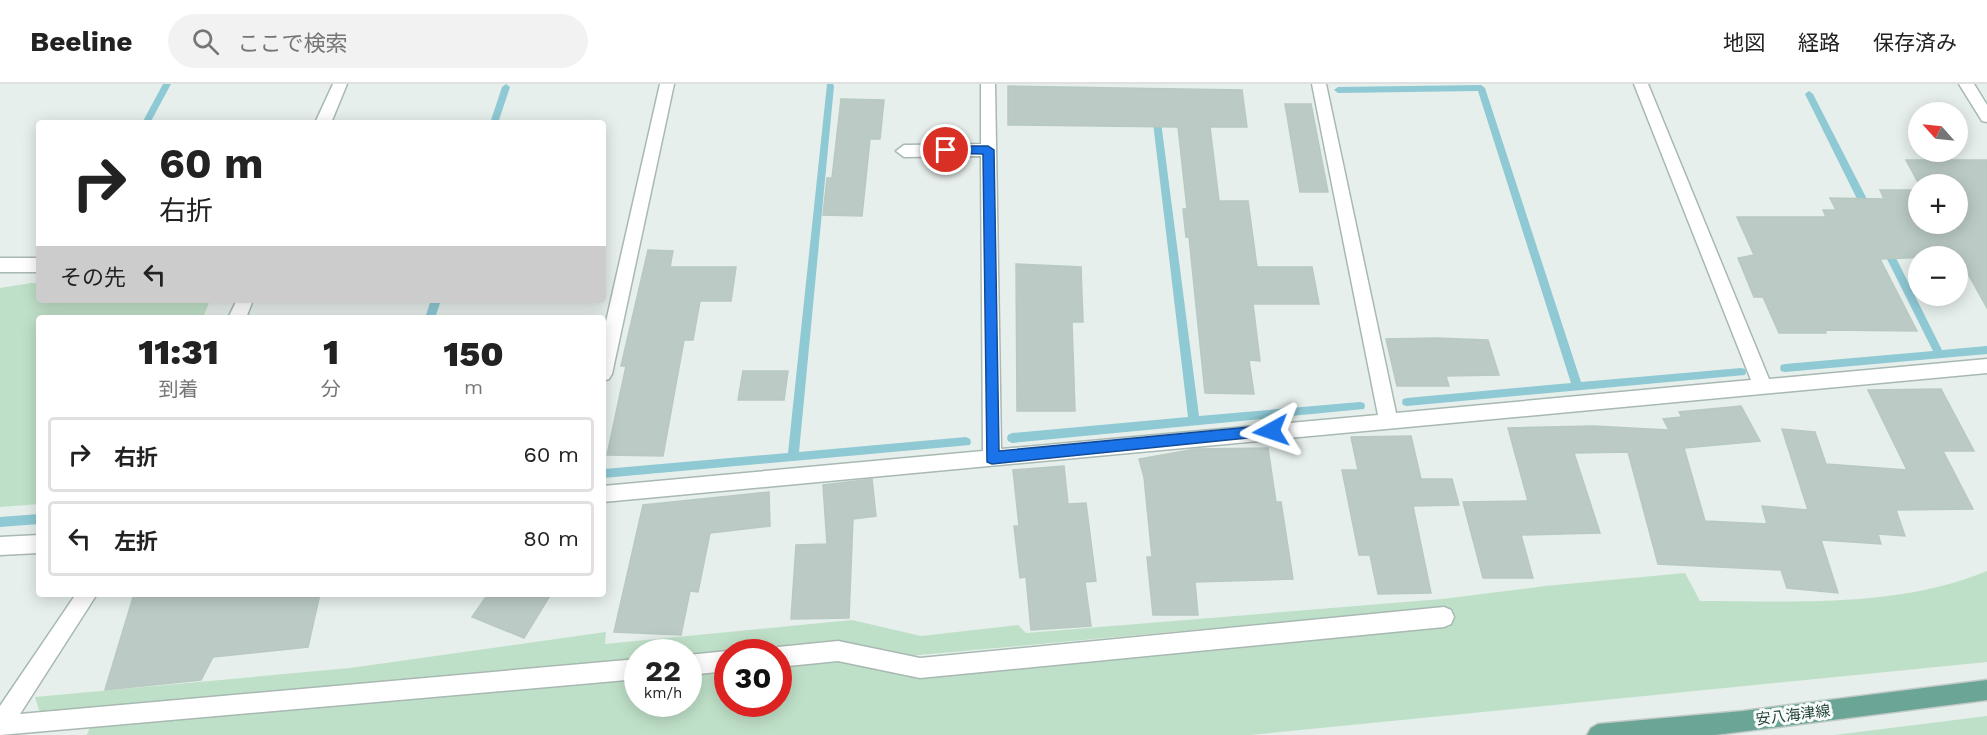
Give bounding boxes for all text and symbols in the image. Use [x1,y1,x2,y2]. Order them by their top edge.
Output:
search box [168,14,588,68]
text: Beeline [30,25,132,58]
icon: search [189,25,222,58]
text: 地図 [1723,30,1765,55]
text: 経路 [1798,30,1840,55]
text: 保存済み [1873,30,1957,55]
text: ここで検索 [237,31,347,56]
north arrow [1908,102,1968,162]
map controls [1908,102,1968,306]
pin [920,124,971,175]
icon: arrive [929,133,962,166]
text: 60 m [159,139,263,188]
icon: right [60,144,138,222]
button: + [1908,174,1968,234]
text: 右折 [159,195,213,227]
button: − [1908,246,1968,306]
icon: left [138,258,171,291]
text: その先 [60,265,126,290]
text: 11:31 [138,331,219,373]
text: 1 [323,331,339,373]
text: 150 [443,333,504,375]
text: m [464,375,483,399]
text: 到着 [159,377,199,401]
text: 分 [321,377,341,401]
position arrow [1239,399,1303,463]
icon: right [63,438,96,471]
text: 60 m [523,442,579,467]
text: 右折 [114,445,158,470]
icon: left [63,522,96,555]
text: 80 m [523,526,579,551]
text: 左折 [114,529,158,554]
speed limit sign: 30 [714,639,792,717]
text: 22 [645,653,681,688]
text: km/h [644,684,682,702]
street label: 安八海津線 [1755,701,1831,729]

